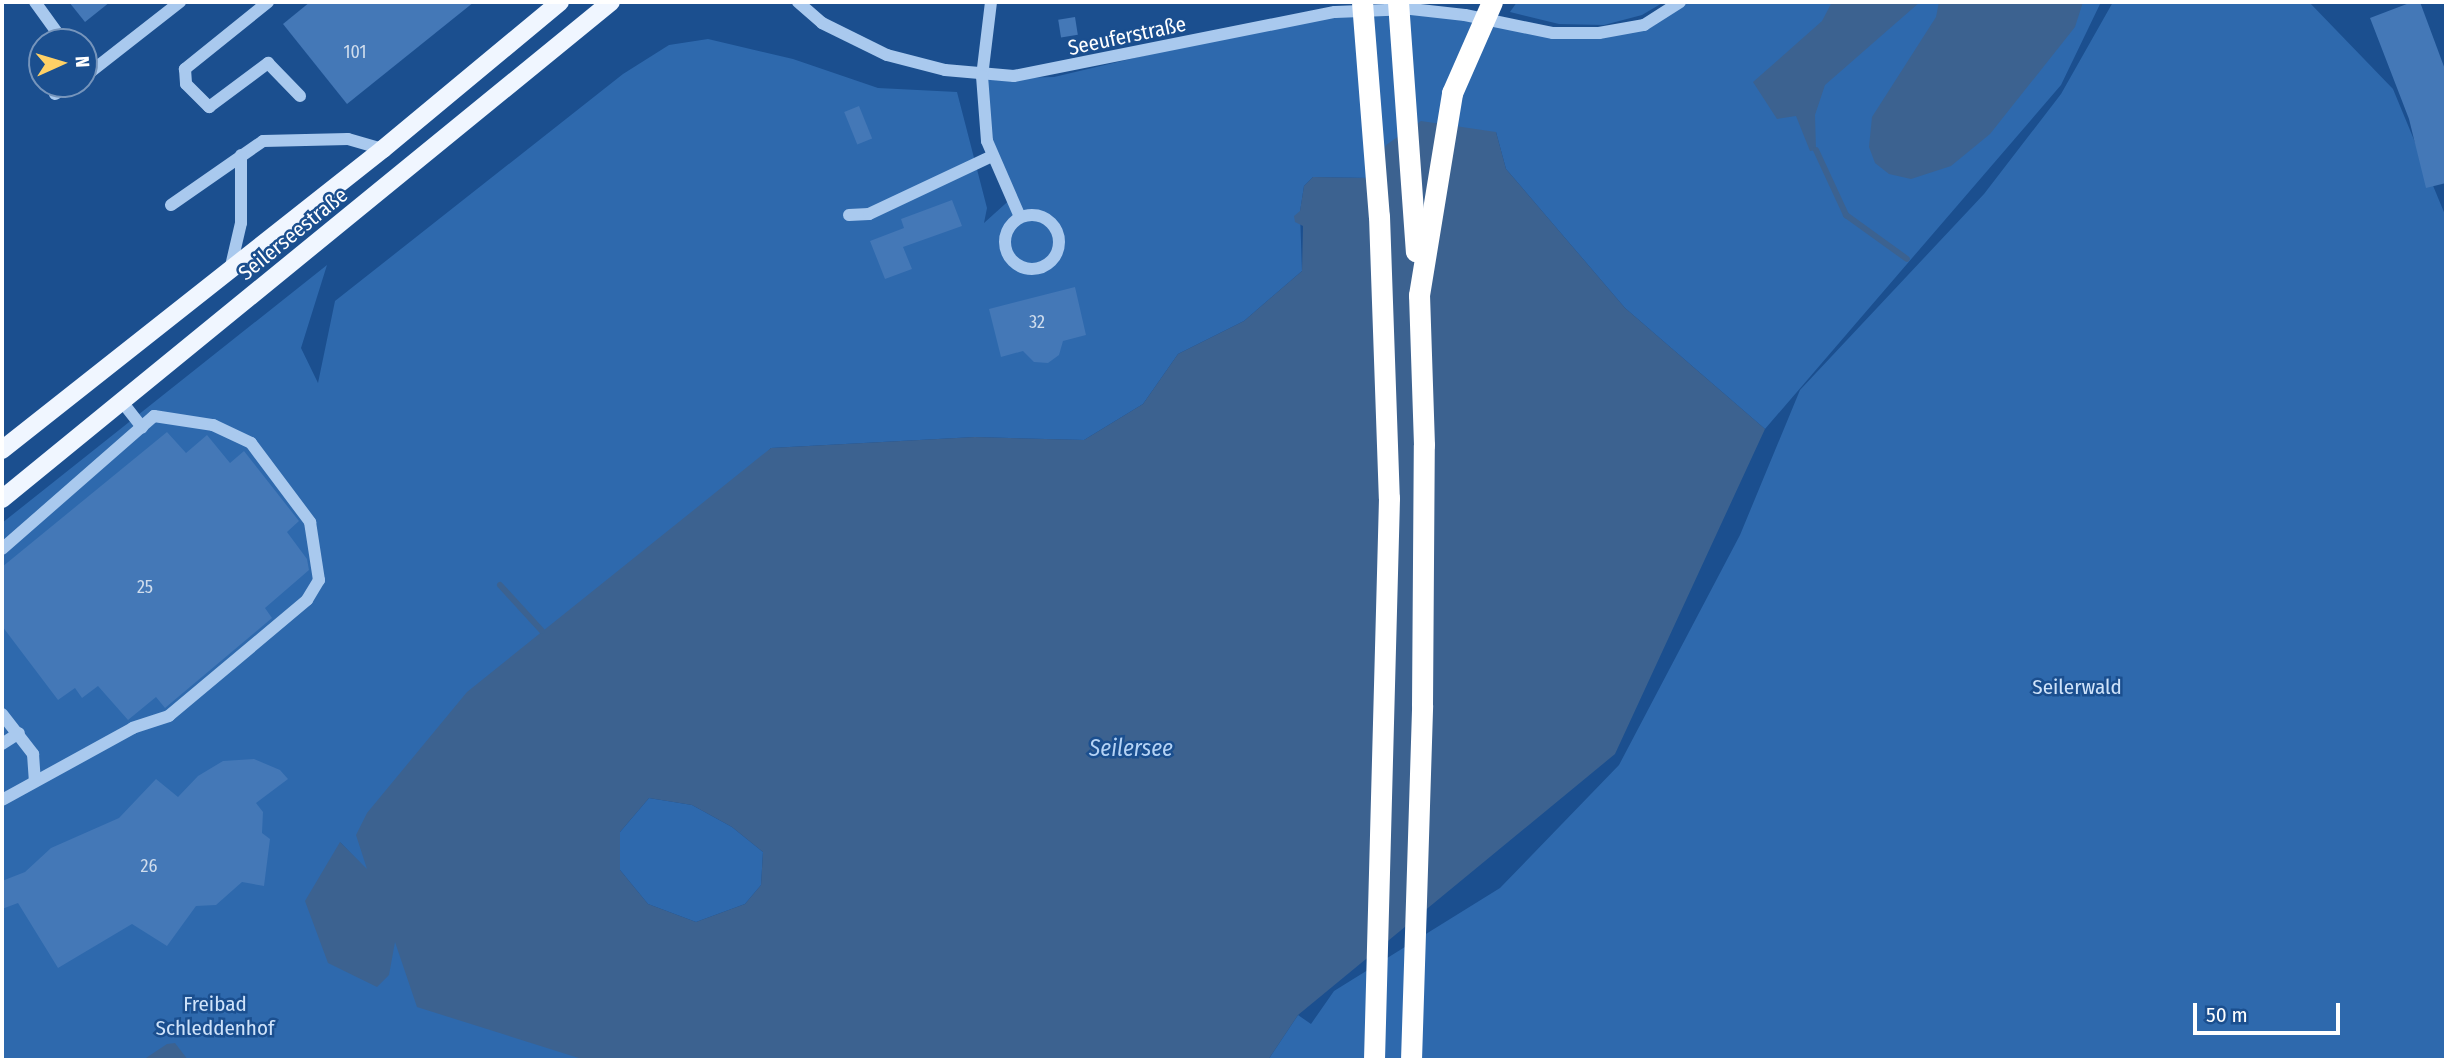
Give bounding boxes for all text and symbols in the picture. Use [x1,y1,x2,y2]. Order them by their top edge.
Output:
street label: Seeuferstraße [1066,11,1188,61]
north arrow [28,28,98,98]
house number: 101 [344,41,366,63]
text: N [71,55,94,68]
street label: Seilerseestraße [233,182,353,286]
house number: 32 [1029,311,1045,333]
house number: 25 [137,576,153,598]
park label: Seilerwald [2032,674,2122,700]
water label: Seilersee [1089,734,1173,762]
house number: 26 [141,855,157,877]
scale bar [2196,988,2343,1032]
park label: Freibad Schleddenhof [156,991,274,1041]
text: 50 m [2206,1002,2248,1028]

